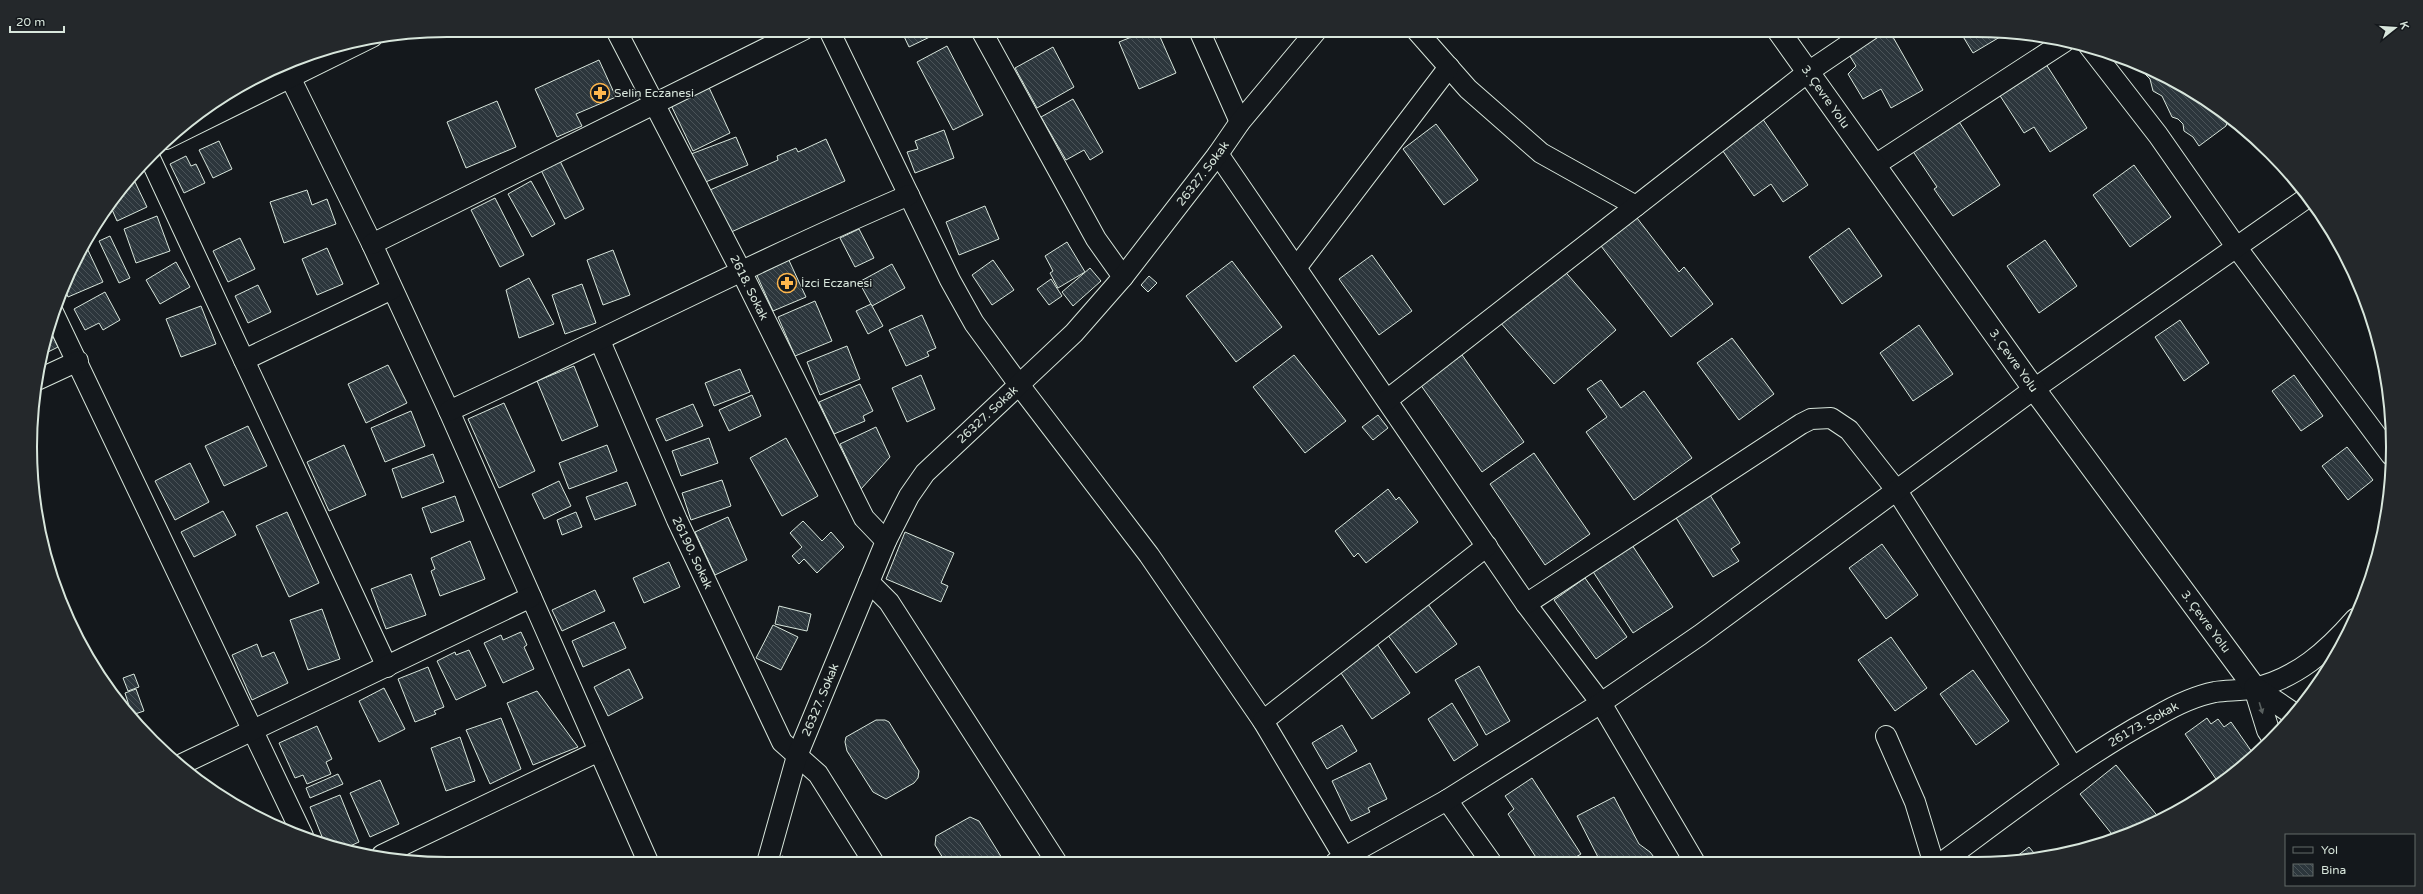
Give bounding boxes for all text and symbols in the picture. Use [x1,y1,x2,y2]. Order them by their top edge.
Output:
scale bar [10,8,64,34]
north arrow [2375,8,2415,48]
text: 20 m [16,15,45,29]
text: K [2397,20,2412,31]
street label: 3. Çevre Yolu [1798,63,1853,131]
pharmacy icon: Selin Eczanesi [589,82,611,104]
place label: Selin Eczanesi [614,86,694,100]
street label: 26327. Sokak [1174,138,1232,209]
street label: 2618. Sokak [727,253,772,323]
pharmacy icon: İzci Eczanesi [776,272,798,294]
place label: İzci Eczanesi [801,276,872,290]
street label: 3. Çevre Yolu [1987,326,2041,395]
street label: 26327. Sokak [954,382,1021,446]
street label: 26190. Sokak [669,514,716,592]
street label: 3. Çevre Yolu [2178,588,2233,655]
street label: 26327. Sokak [799,661,842,738]
street label: 26173. Sokak [2106,699,2181,750]
one-way arrow [2258,703,2264,715]
legend [2285,834,2415,886]
text: Yol [2321,843,2338,857]
text: Bina [2321,863,2346,877]

